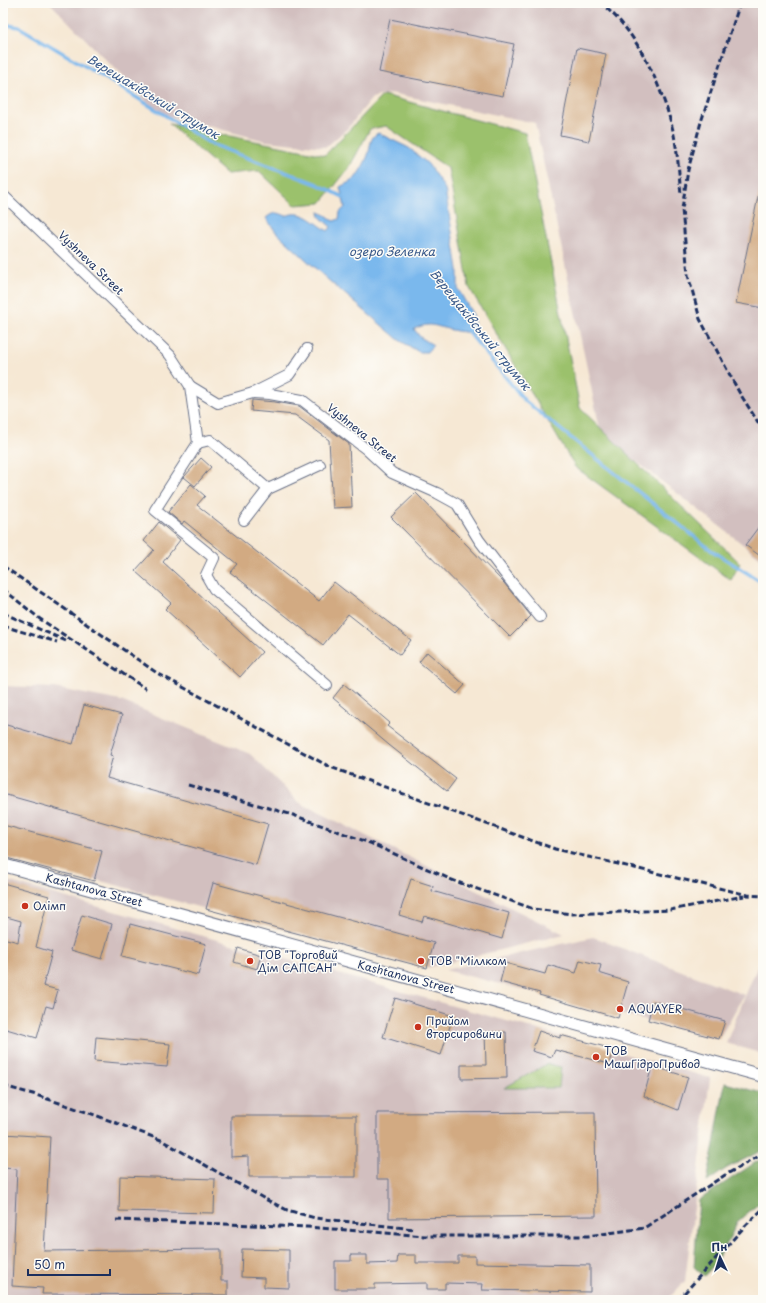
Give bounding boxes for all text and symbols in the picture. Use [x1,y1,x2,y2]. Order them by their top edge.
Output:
water label: Верещаківський струмок [84,49,224,143]
street label: Vyshneva Street [55,227,128,299]
water label: озеро Зеленка [349,242,436,260]
water label: Верещаківський струмок [426,265,536,394]
street label: Vyshneva Street [324,399,401,467]
street label: Kashtanova Street [44,868,145,911]
place label: Олімп [33,897,66,914]
marker: Олімп [20,901,30,911]
place label: ТОВ "Торговий Дім САПСАН" [257,946,338,976]
place label: ТОВ "Міллком [429,952,507,969]
street label: Kashtanova Street [356,955,457,998]
marker: ТОВ "Торговий Дім САПСАН" [245,956,255,966]
marker: ТОВ "Міллком [416,956,426,966]
place label: AQUAYER [628,1000,682,1017]
marker: AQUAYER [615,1004,625,1014]
place label: Прийом вторсировини [426,1012,502,1042]
marker: Прийом вторсировини [413,1022,423,1032]
place label: ТОВ МашГідроПривод [604,1042,700,1072]
marker: ТОВ МашГідроПривод [591,1052,601,1062]
north arrow [700,1237,740,1277]
text: Пн [711,1237,728,1256]
scale bar [28,1251,110,1277]
text: 50 m [34,1255,65,1273]

